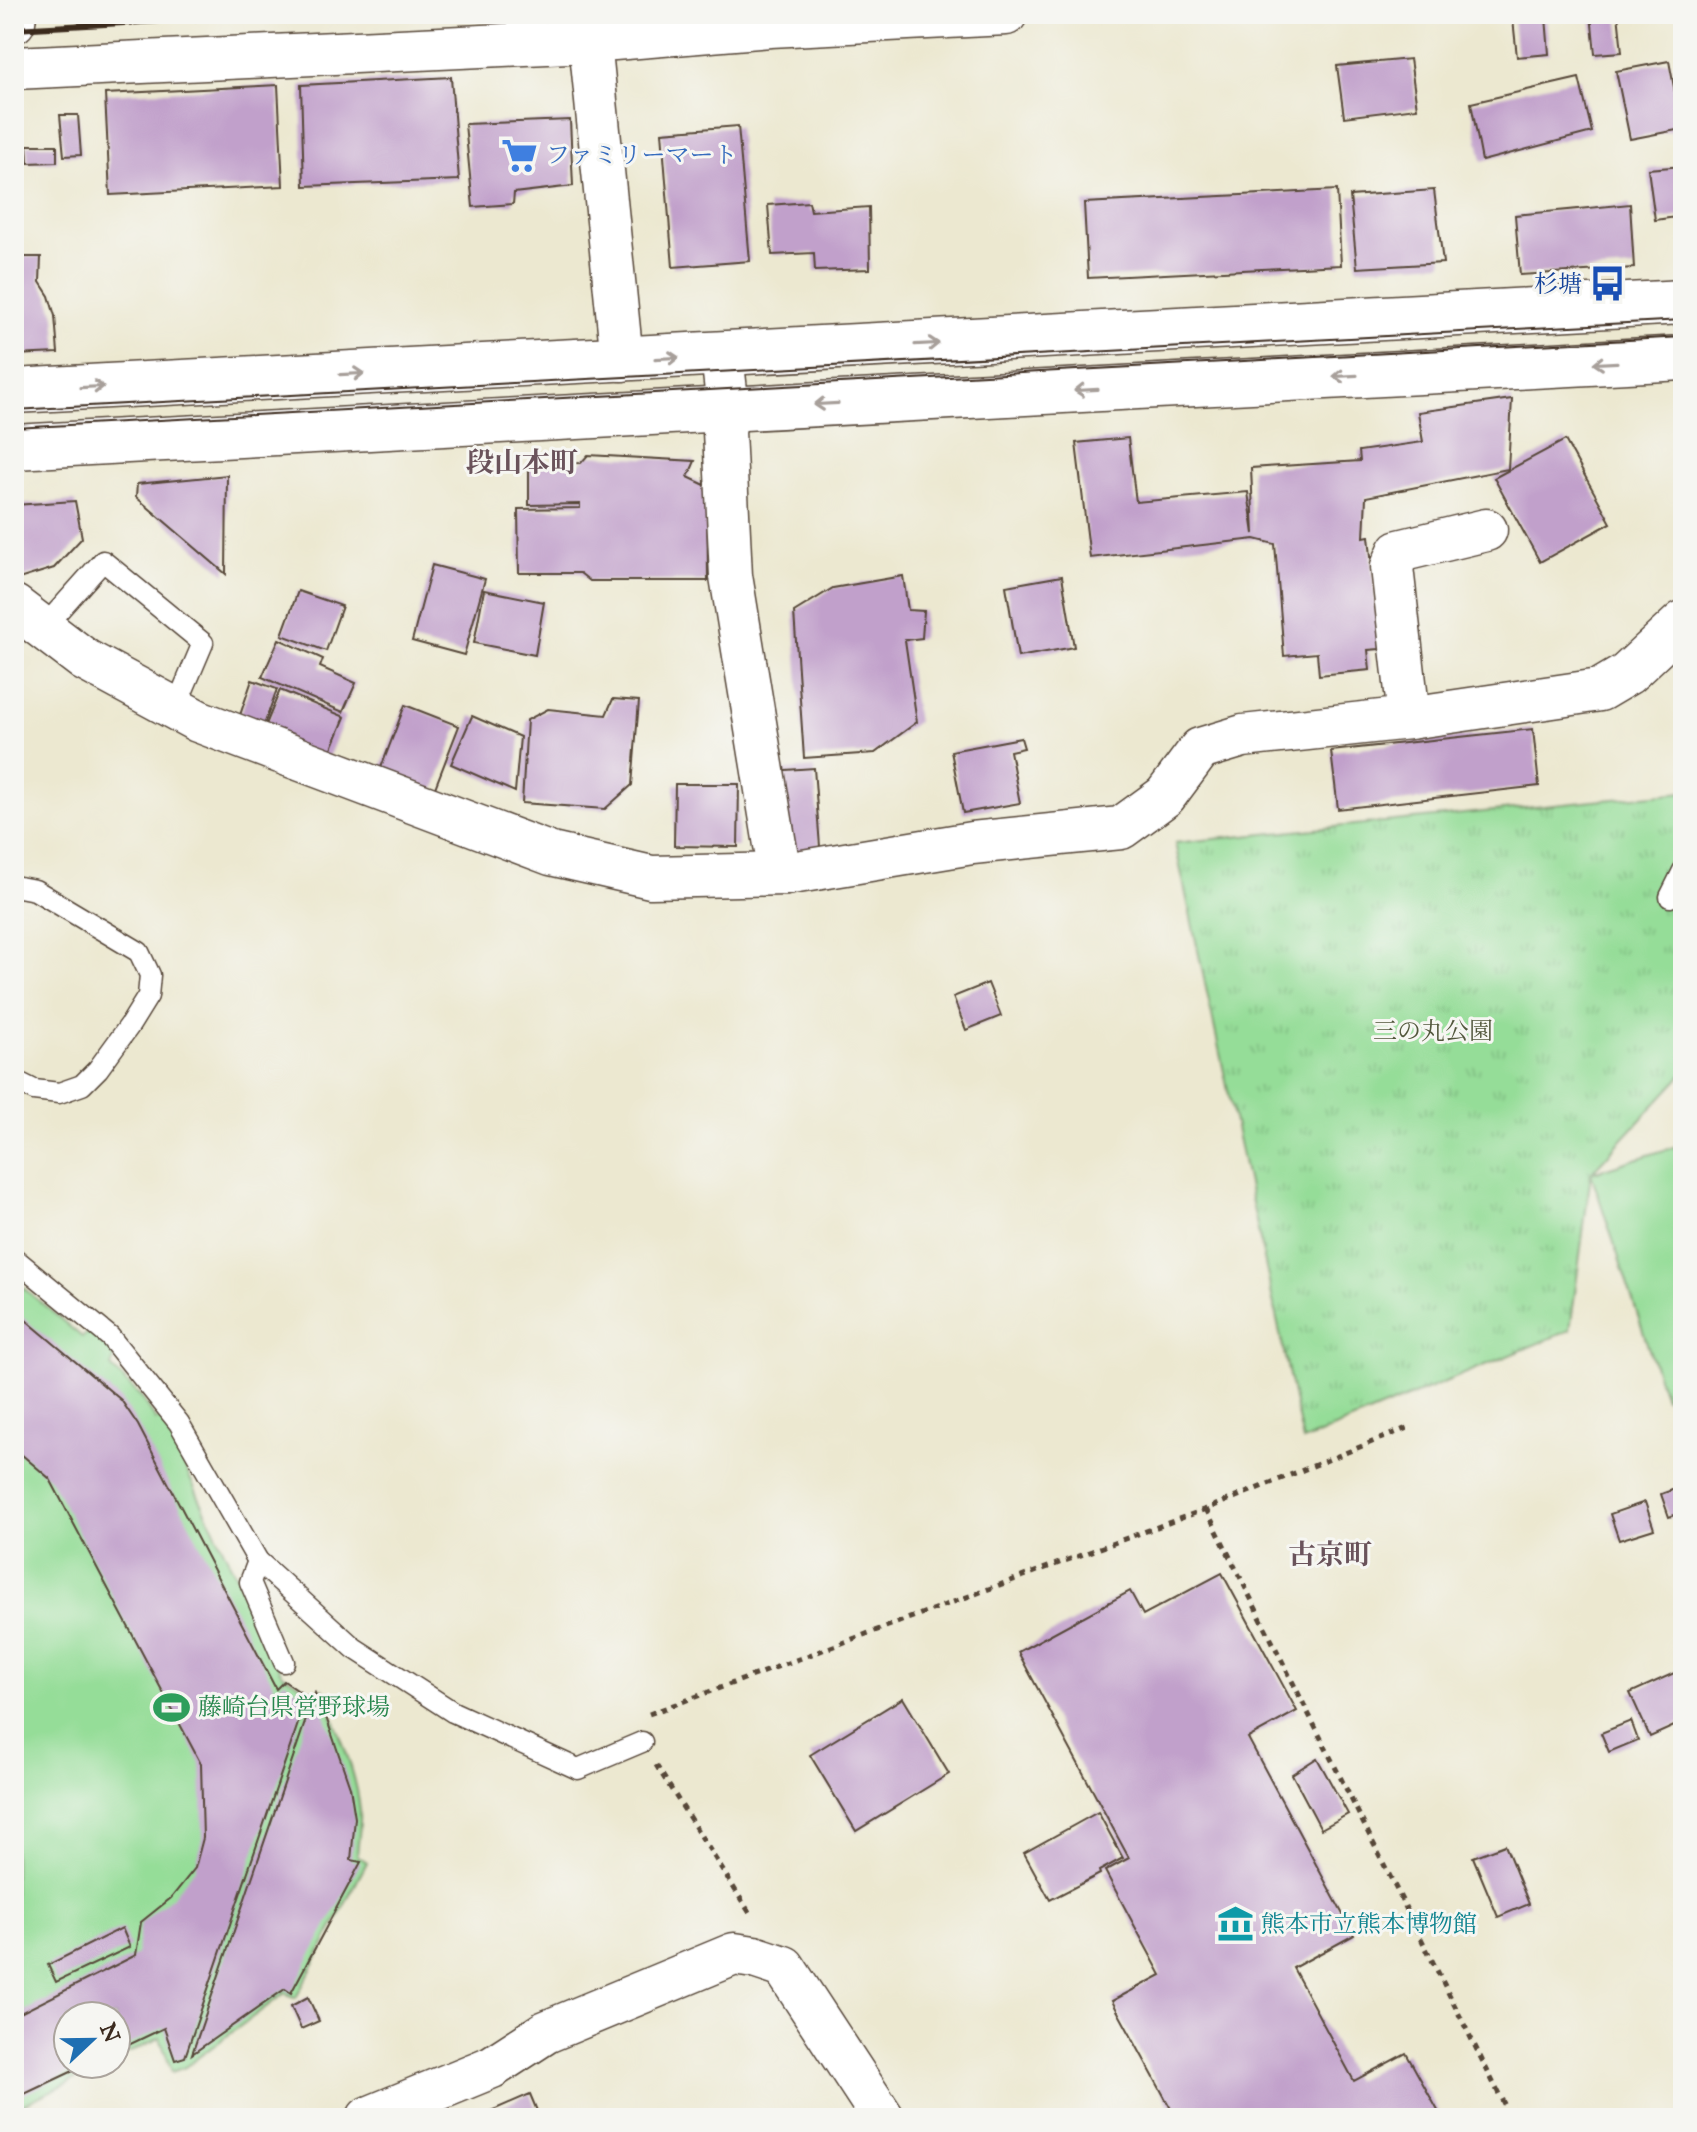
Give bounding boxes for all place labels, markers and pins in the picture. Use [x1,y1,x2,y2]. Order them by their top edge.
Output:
supermarket icon: ファミリーマート [501,136,539,174]
place label: ファミリーマート [546,140,738,170]
bus stop icon: 杉塘 [1589,265,1627,303]
place label: 杉塘 [1534,269,1582,299]
sports icon: 藤崎台県営野球場 [153,1688,191,1726]
place label: 藤崎台県営野球場 [198,1692,390,1722]
museum icon: 熊本市立熊本博物館 [1216,1905,1254,1943]
place label: 熊本市立熊本博物館 [1261,1909,1477,1939]

